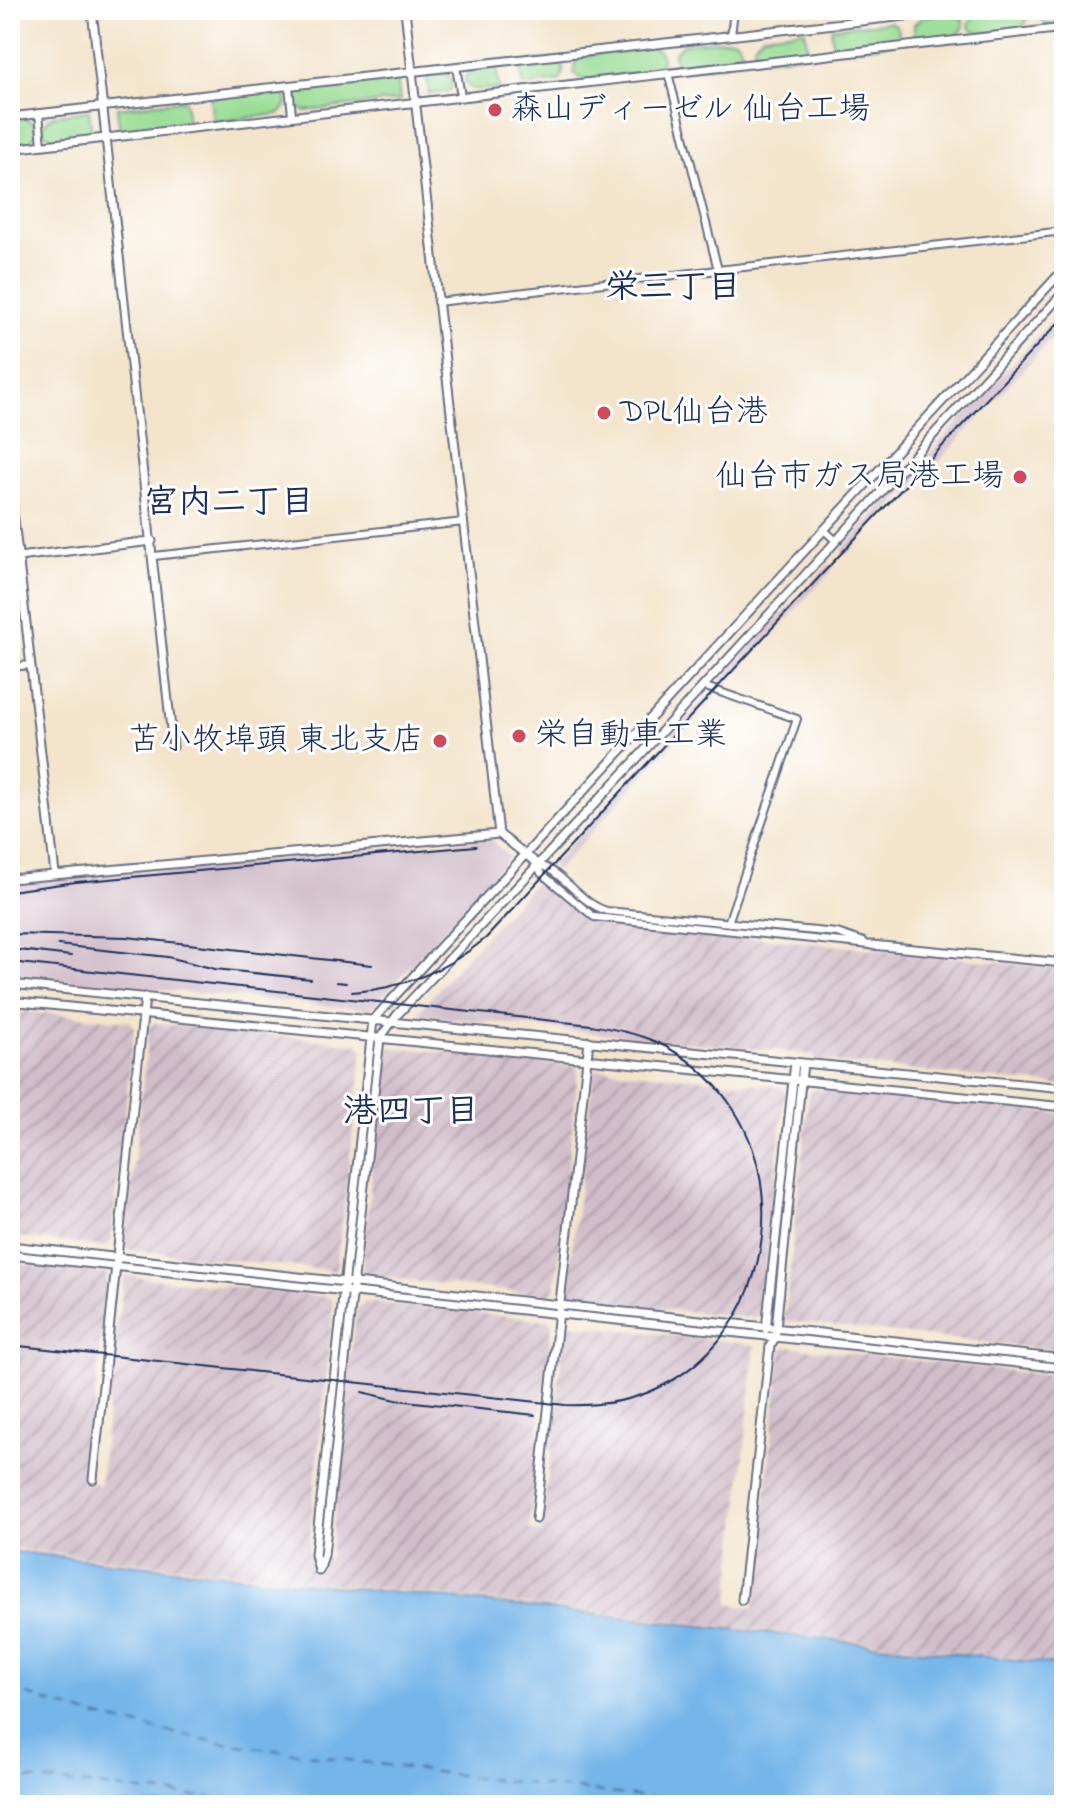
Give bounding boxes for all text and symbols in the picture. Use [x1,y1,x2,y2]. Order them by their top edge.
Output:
place label: 森山ディーゼル 仙台工場 [511,87,870,134]
marker: 森山ディーゼル 仙台工場 [486,101,504,119]
district label: 栄三丁目 [605,264,741,314]
place label: DPL仙台港 [619,390,768,437]
marker: DPL仙台港 [595,404,613,422]
place label: 仙台市ガス局港工場 [715,454,1004,501]
marker: 仙台市ガス局港工場 [1011,468,1029,486]
district label: 宮内二丁目 [144,479,314,529]
place label: 栄自動車工業 [535,713,727,760]
place label: 苫小牧埠頭 東北支店 [128,718,424,765]
marker: 栄自動車工業 [510,727,528,745]
marker: 苫小牧埠頭 東北支店 [431,732,449,750]
district label: 港四丁目 [343,1088,479,1138]

